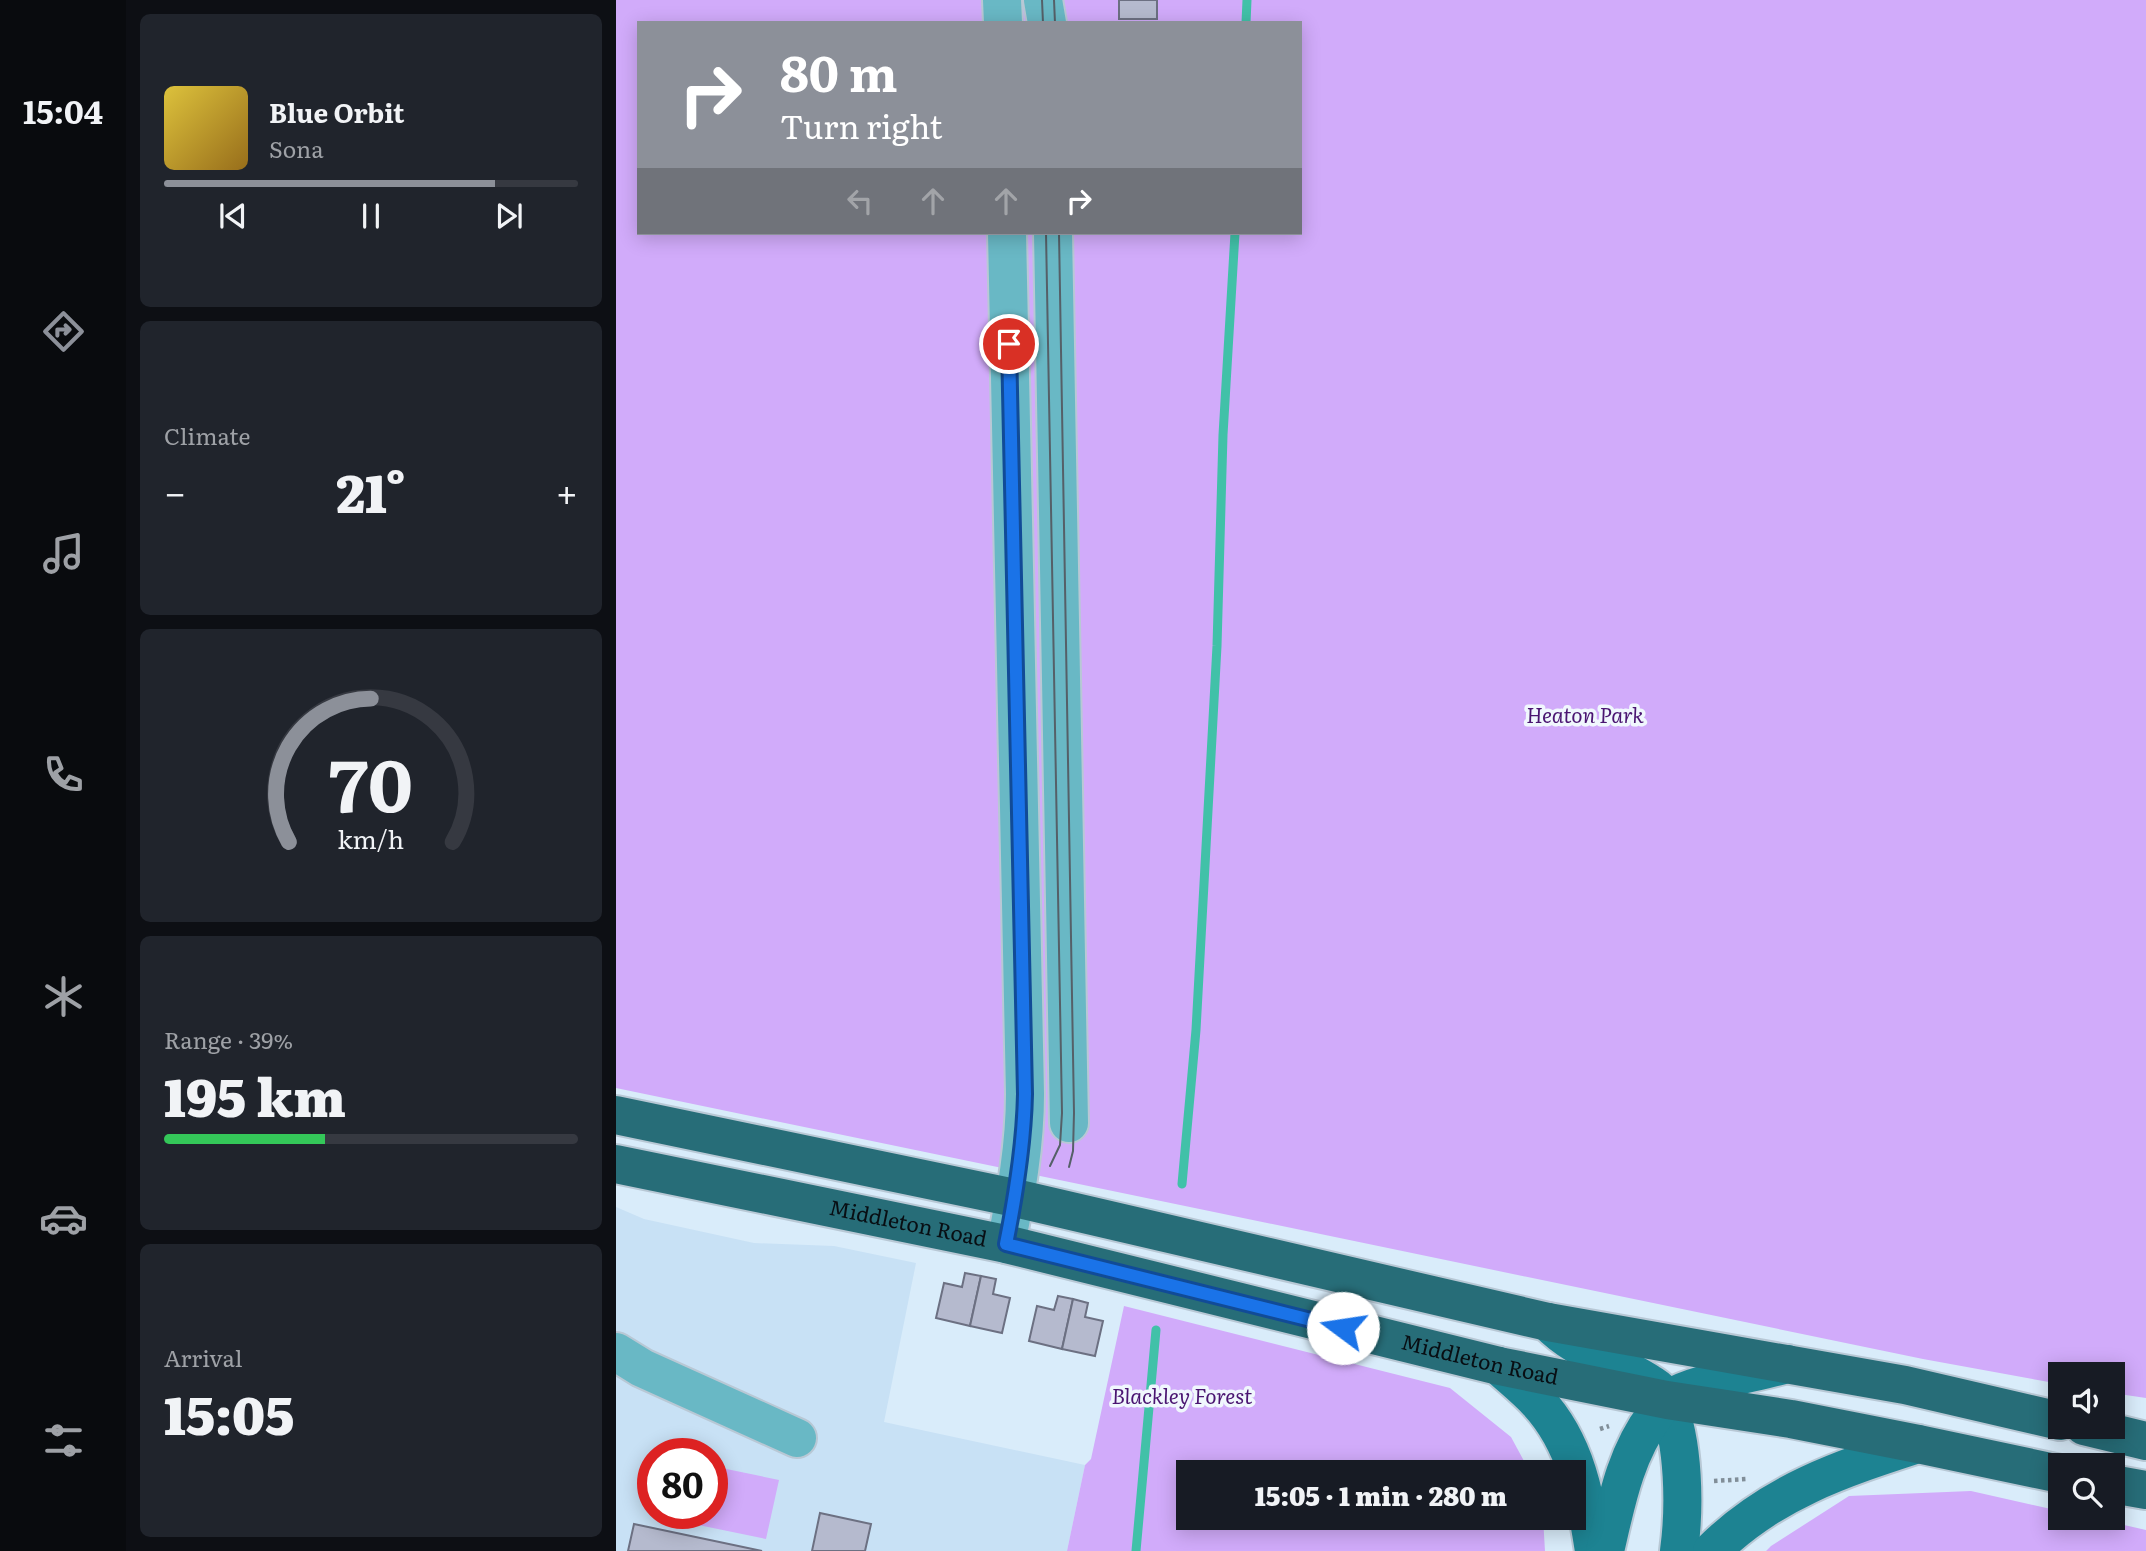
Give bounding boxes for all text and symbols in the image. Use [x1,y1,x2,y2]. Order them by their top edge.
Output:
text: 80 m [780,34,898,107]
icon: right [665,49,756,140]
text: 15:04 [23,86,103,134]
text: Blue Orbit [269,92,404,131]
text: Turn right [780,101,942,149]
text: Sona [269,131,324,165]
icon: left [841,182,879,220]
icon: ahead [914,182,952,220]
icon: ahead [987,182,1025,220]
icon: right [1060,182,1098,220]
icon: previous [214,197,252,235]
icon: pause [352,197,390,235]
icon: next [490,197,528,235]
icon: directions [39,307,88,356]
pin [979,314,1039,374]
icon: arrive [990,325,1028,363]
text: Climate [164,418,250,452]
text: 21° [336,452,406,529]
text: − [164,462,186,519]
text: + [556,462,578,519]
icon: music [39,529,88,578]
park label: Heaton Park [1526,698,1644,729]
text: 70 [329,726,413,834]
icon: phone [39,750,88,799]
text: km/h [338,819,404,856]
icon: climate [39,972,88,1021]
text: Range · 39% [164,1022,293,1056]
text: 195 km [164,1056,346,1133]
street label: Middleton Road [827,1190,990,1253]
icon: car [39,1194,88,1243]
position arrow [1306,1291,1380,1365]
street label: Middleton Road [1399,1324,1562,1391]
text: Arrival [164,1340,243,1374]
map controls [2048,1362,2125,1530]
button: sound [2048,1362,2125,1439]
text: 15:05 [164,1374,294,1451]
park label: Blackley Forest [1111,1379,1253,1410]
icon: filters [39,1416,88,1465]
speed limit sign: 80 [637,1438,728,1529]
button: search [2048,1453,2125,1530]
text: 15:05 · 1 min · 280 m [1255,1475,1507,1514]

